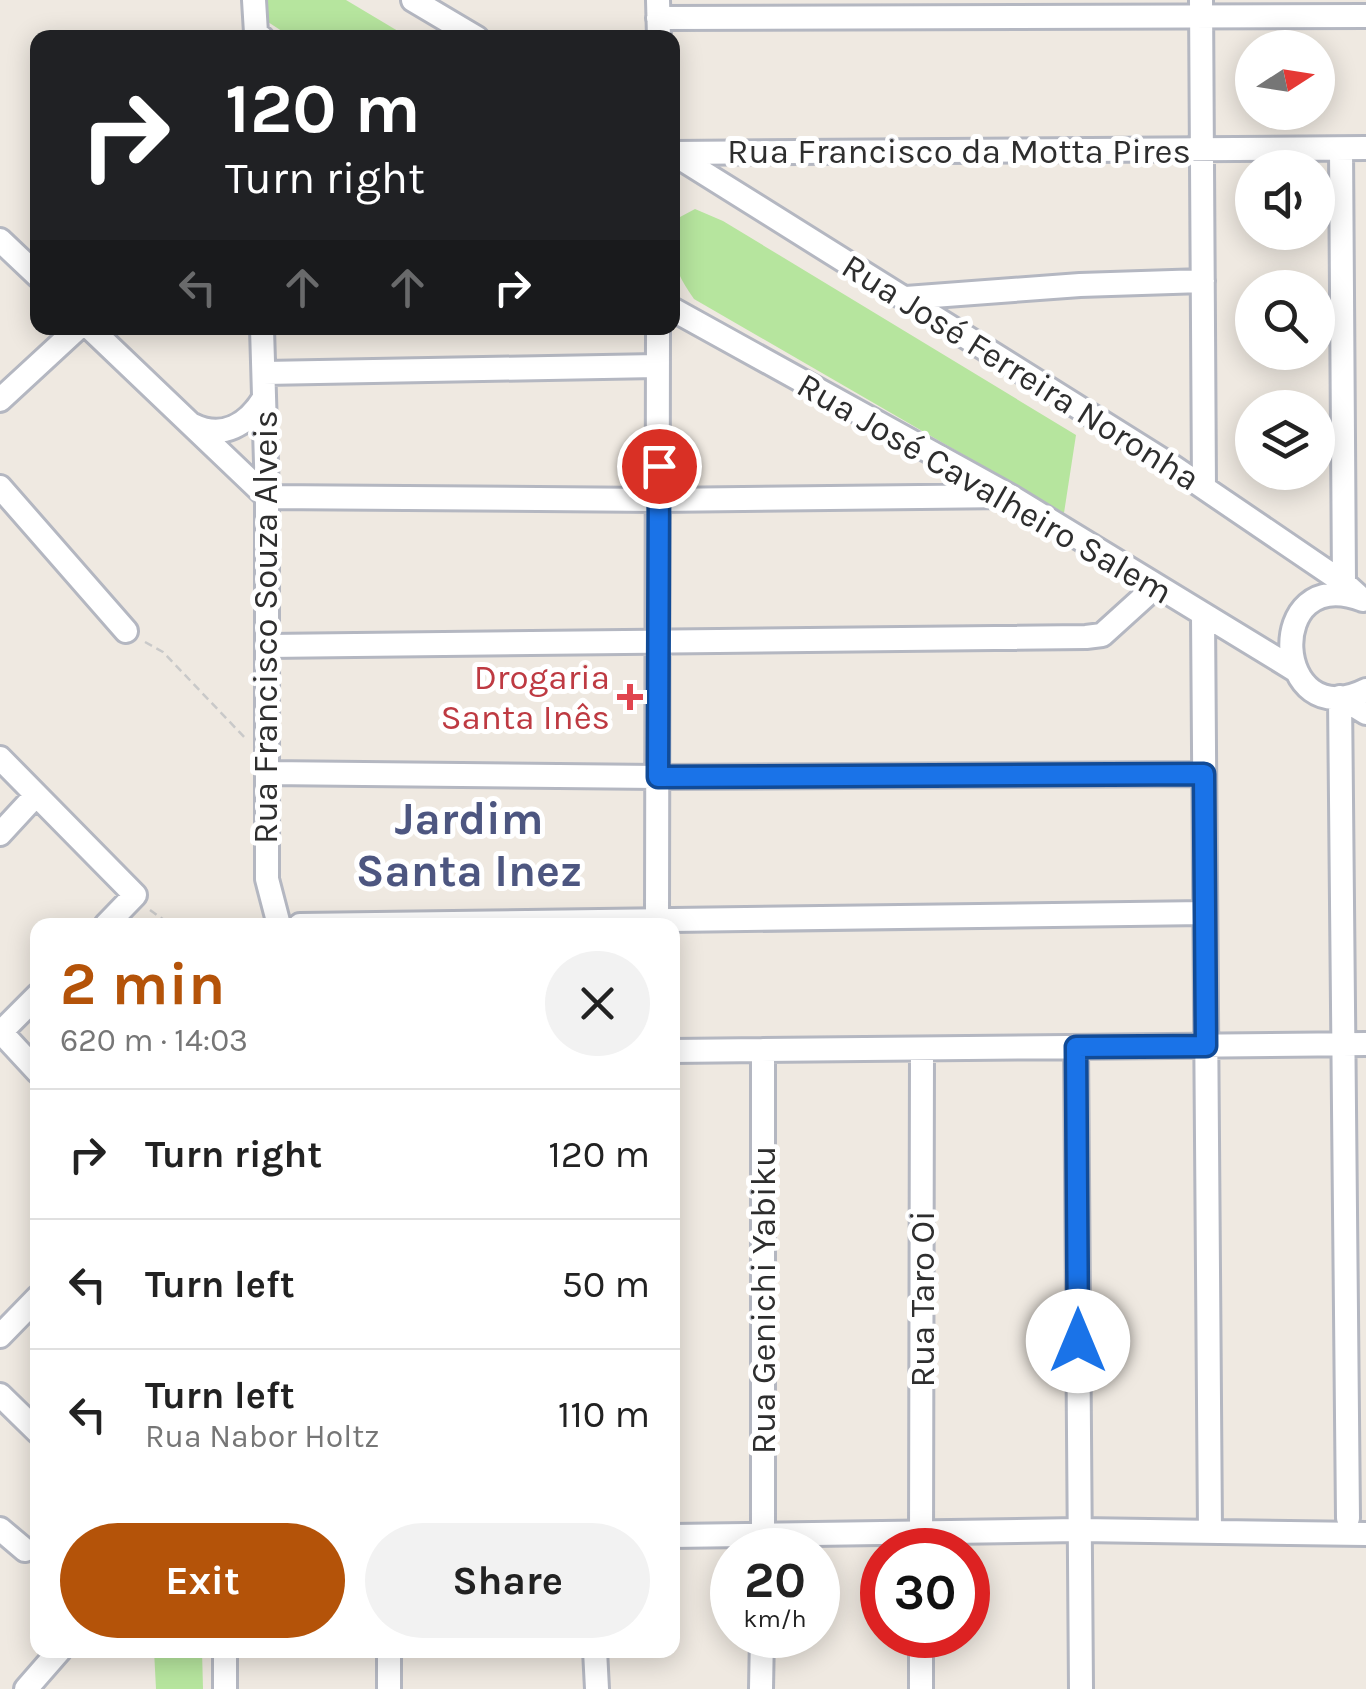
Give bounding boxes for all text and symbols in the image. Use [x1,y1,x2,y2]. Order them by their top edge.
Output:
north arrow [1235,30,1335,130]
map controls [1235,30,1335,490]
text: 120 m [225,68,421,150]
icon: right [60,70,190,200]
street label: Rua Francisco da Motta Pires [727,131,1191,172]
button: sound [1235,150,1335,250]
text: Turn right [225,152,425,204]
street label: Rua José Ferreira Noronha [834,245,1207,499]
icon: left [170,260,225,315]
icon: ahead [275,260,330,315]
icon: ahead [380,260,435,315]
icon: right [485,260,540,315]
button: search [1235,270,1335,370]
street label: Rua José Cavalheiro Salem [790,364,1179,613]
button: layers [1235,390,1335,490]
street label: Rua Francisco Souza Alveis [245,410,286,844]
pin [617,424,702,509]
icon: arrive [632,439,687,494]
place label: Drogaria Santa Inês [440,657,610,738]
marker: Drogaria Santa Inês [619,686,641,708]
district label: Jardim Santa Inez [356,793,582,897]
text: 2 min [60,949,225,1019]
button: close [545,951,650,1056]
text: 620 m · 14:03 [60,1022,248,1059]
icon: right [60,1127,115,1182]
text: Turn right [145,1132,322,1177]
text: 120 m [548,1132,650,1177]
street label: Rua Genichi Yabiku [743,1146,784,1454]
street label: Rua Taro Oi [902,1210,943,1388]
icon: left [60,1257,115,1312]
text: Turn left [145,1262,295,1307]
text: 50 m [561,1262,650,1307]
position arrow [1026,1289,1130,1393]
text: Turn left [145,1373,295,1418]
icon: left [60,1387,115,1442]
text: 110 m [558,1392,650,1437]
text: Rua Nabor Holtz [145,1418,379,1455]
button: Exit [60,1523,345,1638]
button: Share [365,1523,650,1638]
speed limit sign: 30 [860,1528,990,1658]
text: 20 [744,1551,806,1610]
text: km/h [743,1604,807,1633]

